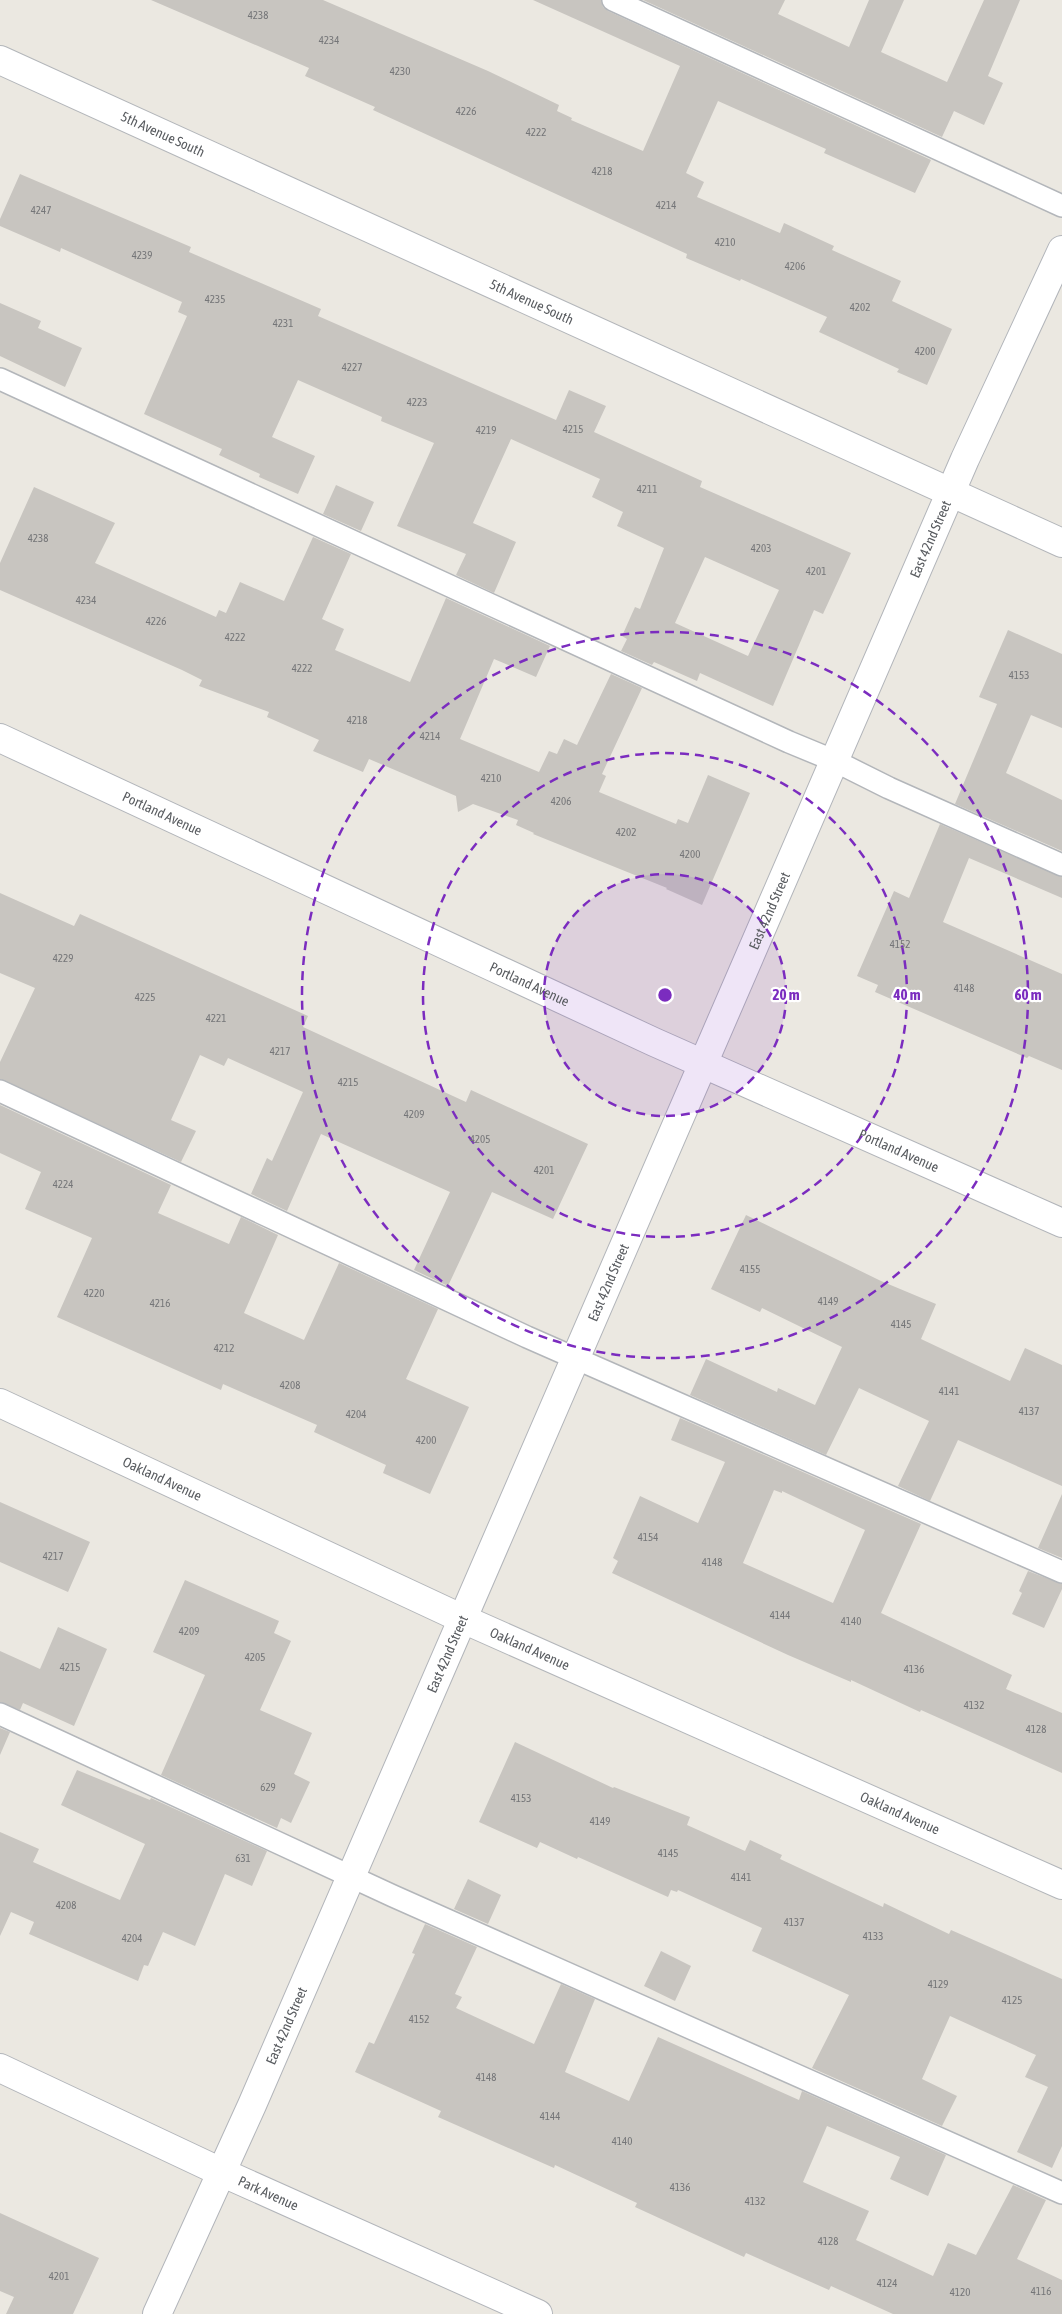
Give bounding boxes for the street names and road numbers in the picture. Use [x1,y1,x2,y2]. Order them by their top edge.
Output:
street label: 5th Avenue South [119,108,207,160]
street label: 5th Avenue South [487,276,576,328]
street label: East 42nd Street [906,498,954,580]
street label: Portland Avenue [120,788,205,839]
street label: East 42nd Street [746,870,793,952]
street label: Portland Avenue [487,959,572,1009]
street label: Portland Avenue [856,1126,941,1175]
street label: East 42nd Street [585,1241,632,1324]
street label: Oakland Avenue [120,1453,204,1504]
street label: East 42nd Street [424,1613,471,1695]
street label: Oakland Avenue [488,1624,572,1673]
street label: Oakland Avenue [858,1788,942,1838]
street label: East 42nd Street [263,1985,310,2067]
street label: Park Avenue [236,2173,301,2214]

